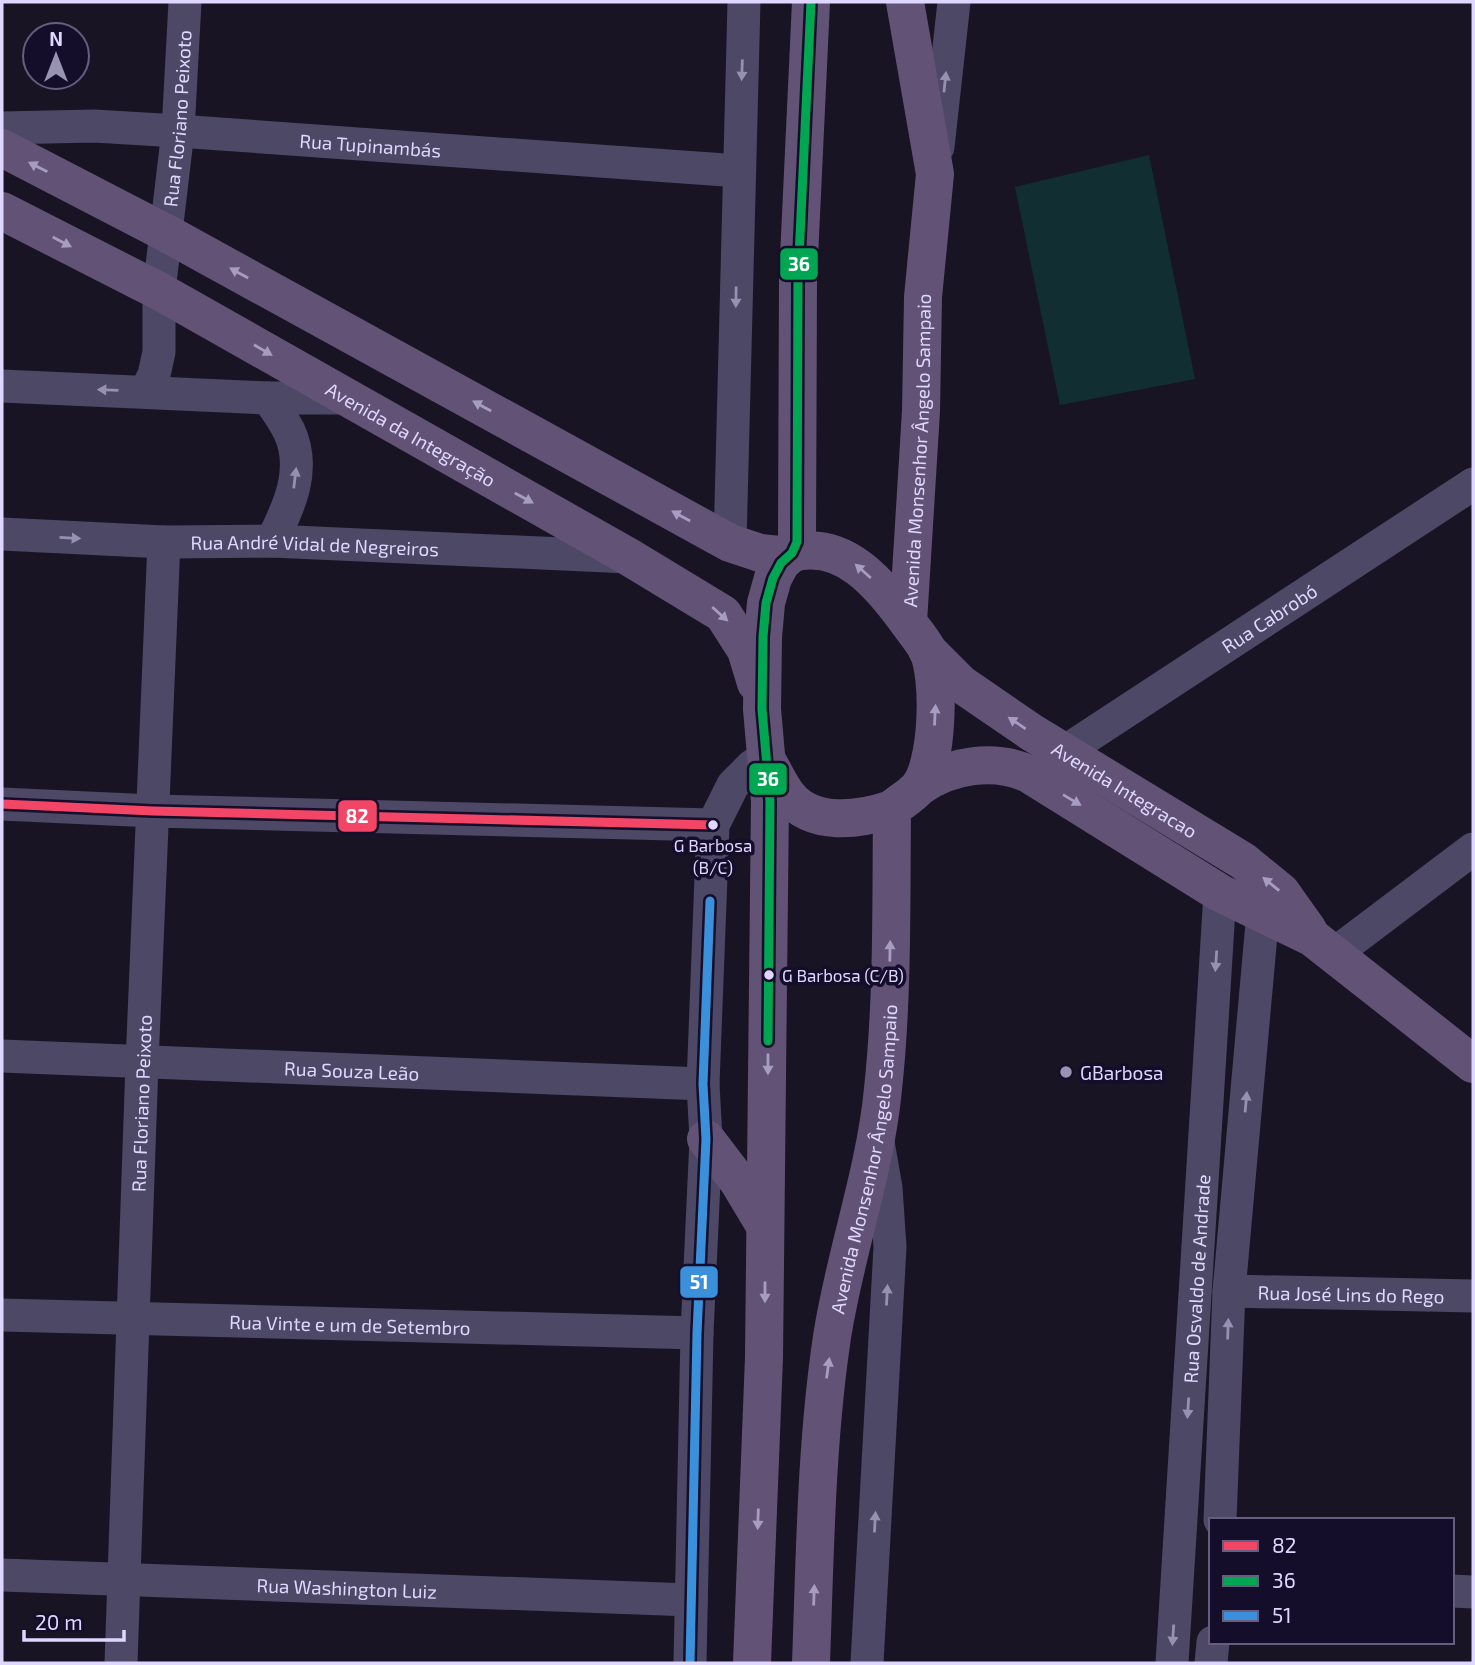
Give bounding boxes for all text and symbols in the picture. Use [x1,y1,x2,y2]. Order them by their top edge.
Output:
north arrow [21,21,91,91]
text: N [49,27,63,50]
street label: Rua Floriano Peixoto [158,29,195,208]
one-way arrow [736,59,748,81]
one-way arrow [939,71,950,93]
street label: Rua Tupinambás [299,128,442,161]
one-way arrow [28,161,48,173]
one-way arrow [52,237,72,248]
line badge: 36 [779,247,819,281]
text: 36 [788,252,810,275]
one-way arrow [230,267,249,279]
one-way arrow [730,287,742,309]
street label: Avenida Monsenhor Ângelo Sampaio [897,293,935,608]
one-way arrow [253,344,272,356]
street label: Avenida da Integração [322,377,500,491]
one-way arrow [96,384,118,395]
one-way arrow [471,401,491,413]
one-way arrow [289,467,300,489]
one-way arrow [515,492,534,504]
one-way arrow [671,510,691,522]
street label: Rua André Vidal de Negreiros [190,529,439,560]
one-way arrow [59,532,81,543]
one-way arrow [854,563,872,579]
street label: Rua Cabrobó [1217,578,1321,657]
one-way arrow [711,606,728,622]
one-way arrow [929,704,940,726]
one-way arrow [1008,717,1027,730]
street label: Avenida Integracao [1048,736,1202,842]
line badge: 36 [748,762,788,796]
text: 36 [757,767,779,790]
one-way arrow [1062,794,1081,806]
line badge: 82 [337,799,378,833]
text: 82 [346,804,368,827]
marker: G Barbosa (B/C) [706,818,720,832]
place label: G Barbosa (B/C) [674,835,752,877]
one-way arrow [1263,877,1281,892]
one-way arrow [884,939,896,961]
one-way arrow [1210,950,1221,972]
place label: G Barbosa (C/B) [782,965,904,985]
marker: G Barbosa (C/B) [762,968,776,982]
street label: Avenida Monsenhor Ângelo Sampaio [825,1004,901,1316]
street label: Rua Floriano Peixoto [126,1014,156,1192]
one-way arrow [762,1053,773,1075]
street label: Rua Souza Leão [284,1056,420,1084]
place label: GBarbosa [1080,1061,1163,1084]
marker: GBarbosa [1058,1064,1074,1080]
one-way arrow [1241,1091,1252,1113]
street label: Rua Osvaldo de Andrade [1178,1174,1214,1384]
line badge: 51 [679,1265,719,1299]
text: 51 [690,1270,708,1293]
street label: Rua José Lins do Rego [1257,1280,1445,1307]
one-way arrow [759,1281,771,1303]
one-way arrow [882,1283,893,1305]
street label: Rua Vinte e um de Setembro [229,1309,471,1339]
one-way arrow [1222,1318,1233,1340]
one-way arrow [823,1357,834,1379]
one-way arrow [1182,1397,1193,1419]
one-way arrow [752,1508,763,1530]
one-way arrow [869,1510,880,1532]
legend [1209,1518,1454,1644]
text: 82 [1272,1532,1297,1557]
text: 36 [1272,1567,1296,1592]
street label: Rua Washington Luiz [256,1573,437,1602]
one-way arrow [808,1584,819,1606]
scale bar [24,1598,124,1642]
text: 51 [1272,1602,1292,1627]
text: 20 m [35,1609,83,1634]
one-way arrow [1168,1624,1179,1646]

